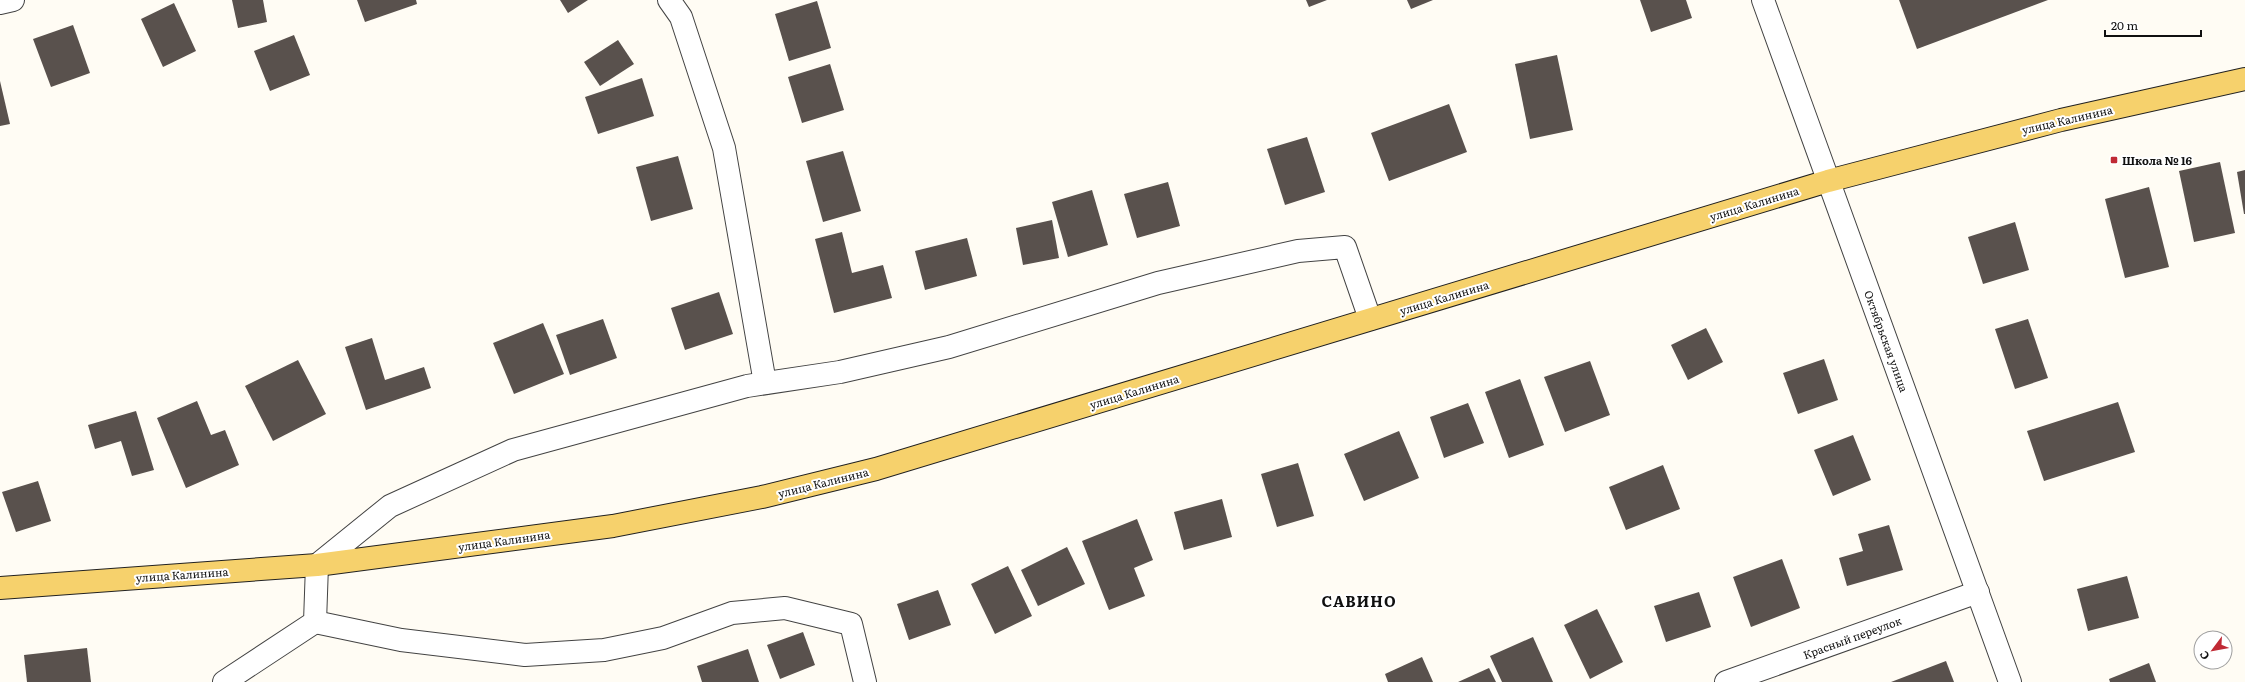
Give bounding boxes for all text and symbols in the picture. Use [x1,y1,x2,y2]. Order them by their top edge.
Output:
scale bar [2105,12,2201,38]
text: 20 m [2111,16,2138,34]
street label: улица Калинина [2020,101,2114,137]
place label: Школа № 16 [2122,152,2193,168]
marker: Школа № 16 [2109,155,2119,165]
street label: улица Калинина [1707,182,1801,224]
street label: улица Калинина [1397,276,1491,318]
street label: Октябрьская улица [1861,288,1913,394]
street label: улица Калинина [1087,370,1181,412]
street label: улица Калинина [776,463,870,501]
street label: улица Калинина [457,526,551,554]
street label: улица Калинина [135,563,229,585]
district label: САВИНО [1321,589,1397,612]
street label: Красный переулок [1800,612,1904,662]
north arrow [2193,630,2233,670]
text: С [2195,648,2213,663]

